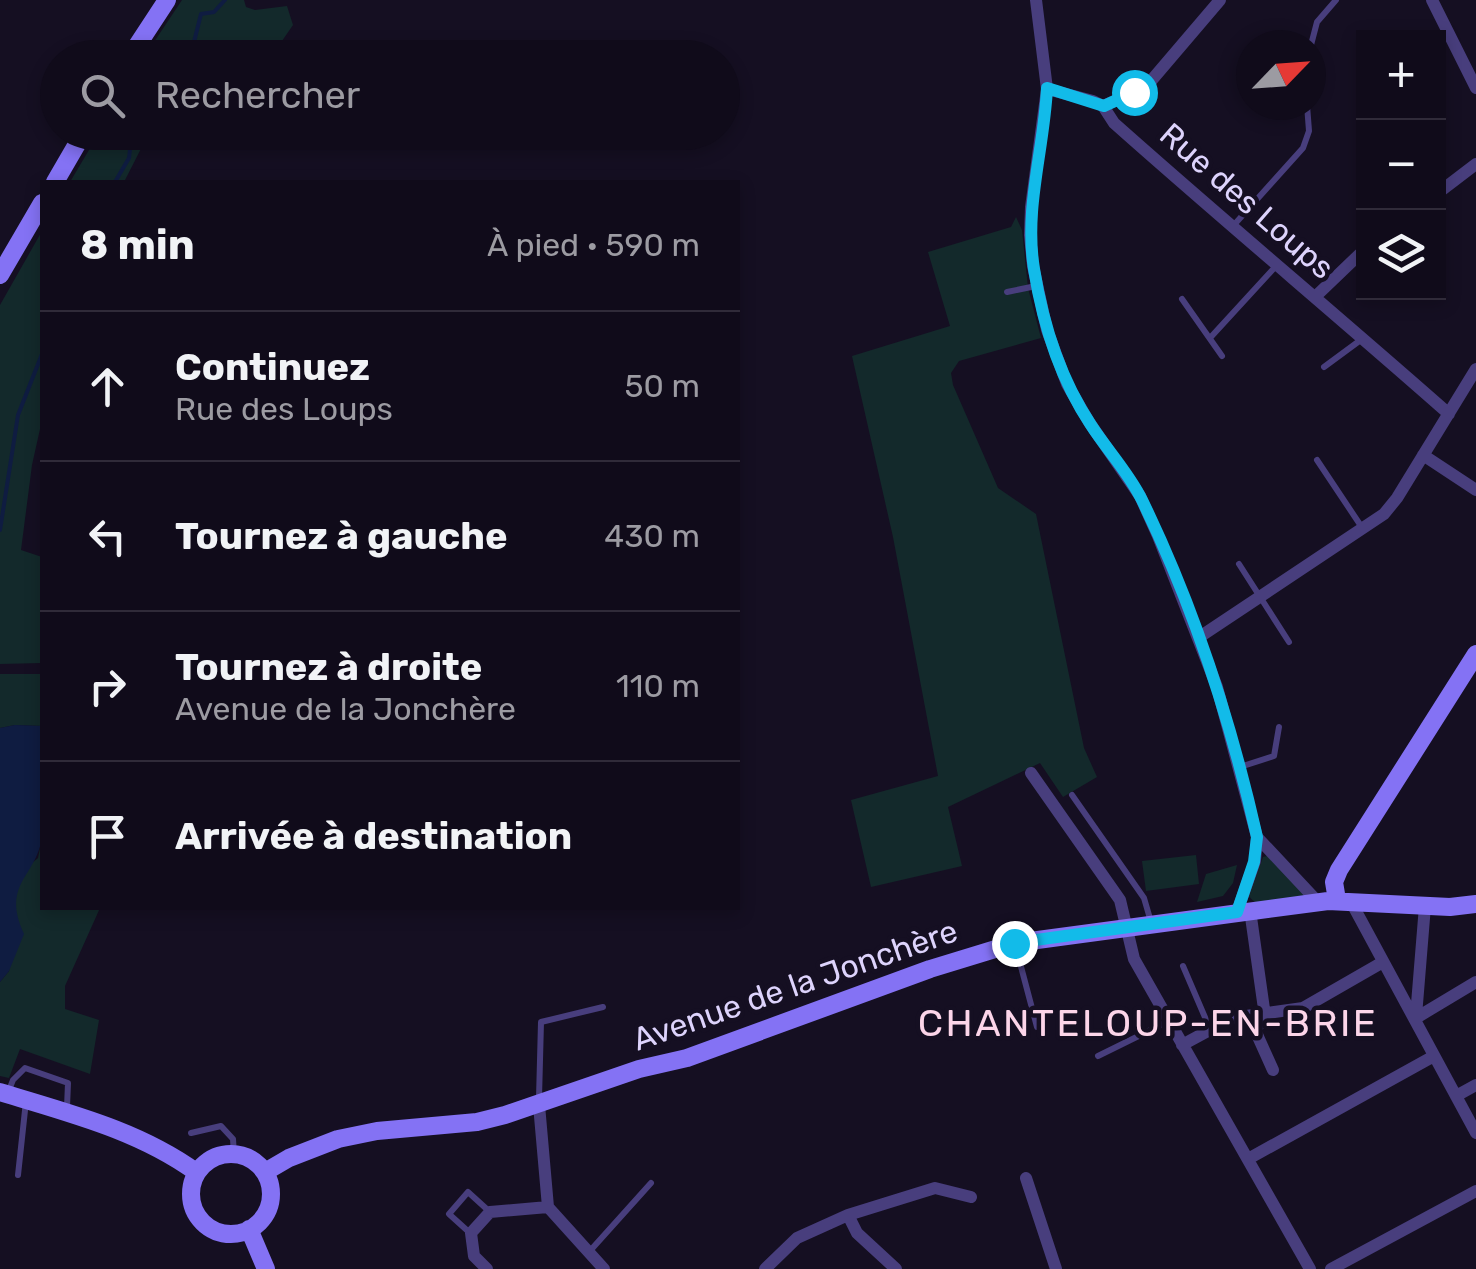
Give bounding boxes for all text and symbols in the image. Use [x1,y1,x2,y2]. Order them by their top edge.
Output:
north arrow [1236,30,1326,120]
map controls [1356,30,1446,300]
button: + [1356,30,1446,120]
search box [40,40,740,150]
icon: search [75,68,130,123]
route start [1112,70,1158,116]
text: Rechercher [155,72,360,118]
street label: Rue des Loups [1152,115,1342,287]
button: − [1356,120,1446,210]
button: layers [1356,210,1446,300]
text: 8 min [80,220,195,270]
text: À pied · 590 m [487,226,700,264]
text: Continuez [175,344,370,390]
icon: ahead [80,359,135,414]
text: 50 m [624,367,700,405]
text: Rue des Loups [175,390,393,428]
icon: left [80,509,135,564]
text: Tournez à gauche [175,513,508,559]
text: 430 m [604,517,700,555]
text: Tournez à droite [175,644,482,690]
icon: right [80,659,135,714]
text: 110 m [616,667,700,705]
text: Avenue de la Jonchère [175,690,516,728]
icon: arrive [80,809,135,864]
text: Arrivée à destination [175,813,572,859]
street label: Avenue de la Jonchère [628,912,962,1058]
route end [992,921,1038,967]
district label: CHANTELOUP-EN-BRIE [918,1000,1378,1046]

